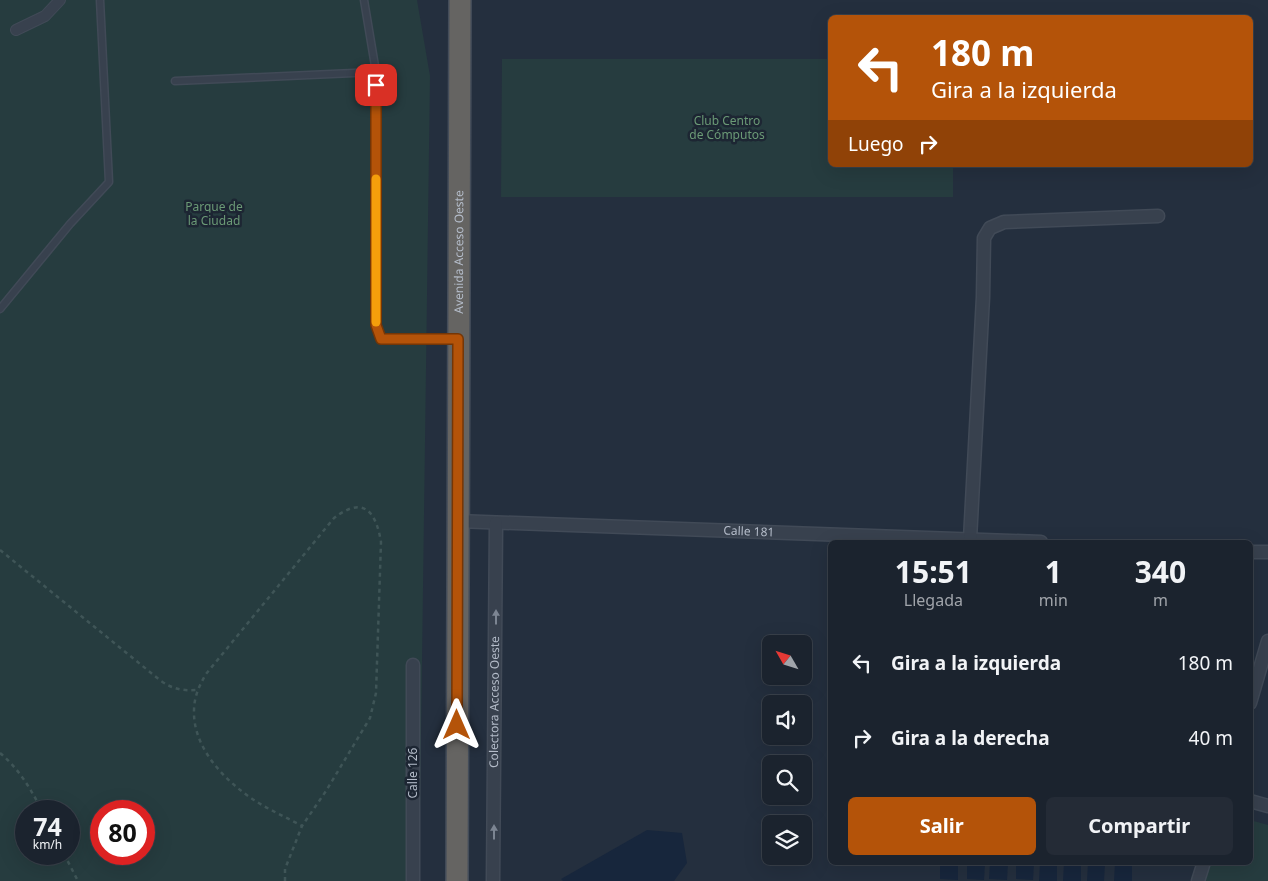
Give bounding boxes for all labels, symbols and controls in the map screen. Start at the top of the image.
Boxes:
text: 180 m [931,29,1034,76]
icon: left [848,35,913,100]
pin [355,64,397,106]
icon: arrive [362,71,390,99]
text: Gira a la izquierda [931,74,1117,104]
park label: Club Centro de Cómputos [689,112,765,143]
icon: right [914,130,942,158]
text: Luego [848,131,904,157]
street label: Avenida Acceso Oeste [450,190,467,314]
park label: Parque de la Ciudad [185,198,243,229]
street label: Calle 181 [723,522,775,540]
text: 15:51 [895,551,972,592]
text: 1 [1045,551,1062,592]
text: 340 [1135,551,1186,592]
text: Llegada [904,589,963,611]
text: min [1039,589,1068,611]
text: m [1153,589,1168,611]
one-way arrow [492,609,500,625]
north arrow [762,635,812,685]
map controls [762,635,812,865]
street label: Colectora Acceso Oeste [485,636,503,768]
icon: left [848,649,876,677]
text: Gira a la izquierda [891,650,1061,676]
text: 180 m [1178,650,1233,676]
button: sound [762,695,812,745]
position arrow [430,698,482,750]
icon: right [848,724,876,752]
text: Gira a la derecha [891,725,1050,751]
text: 40 m [1189,725,1233,751]
street label: Calle 126 [404,747,421,799]
button: search [762,755,812,805]
button: Salir [848,797,1036,855]
button: Compartir [1046,797,1233,855]
speed limit sign: 80 [90,800,155,865]
text: 74 [33,809,62,843]
button: layers [762,815,812,865]
one-way arrow [490,824,498,840]
text: km/h [33,836,62,853]

